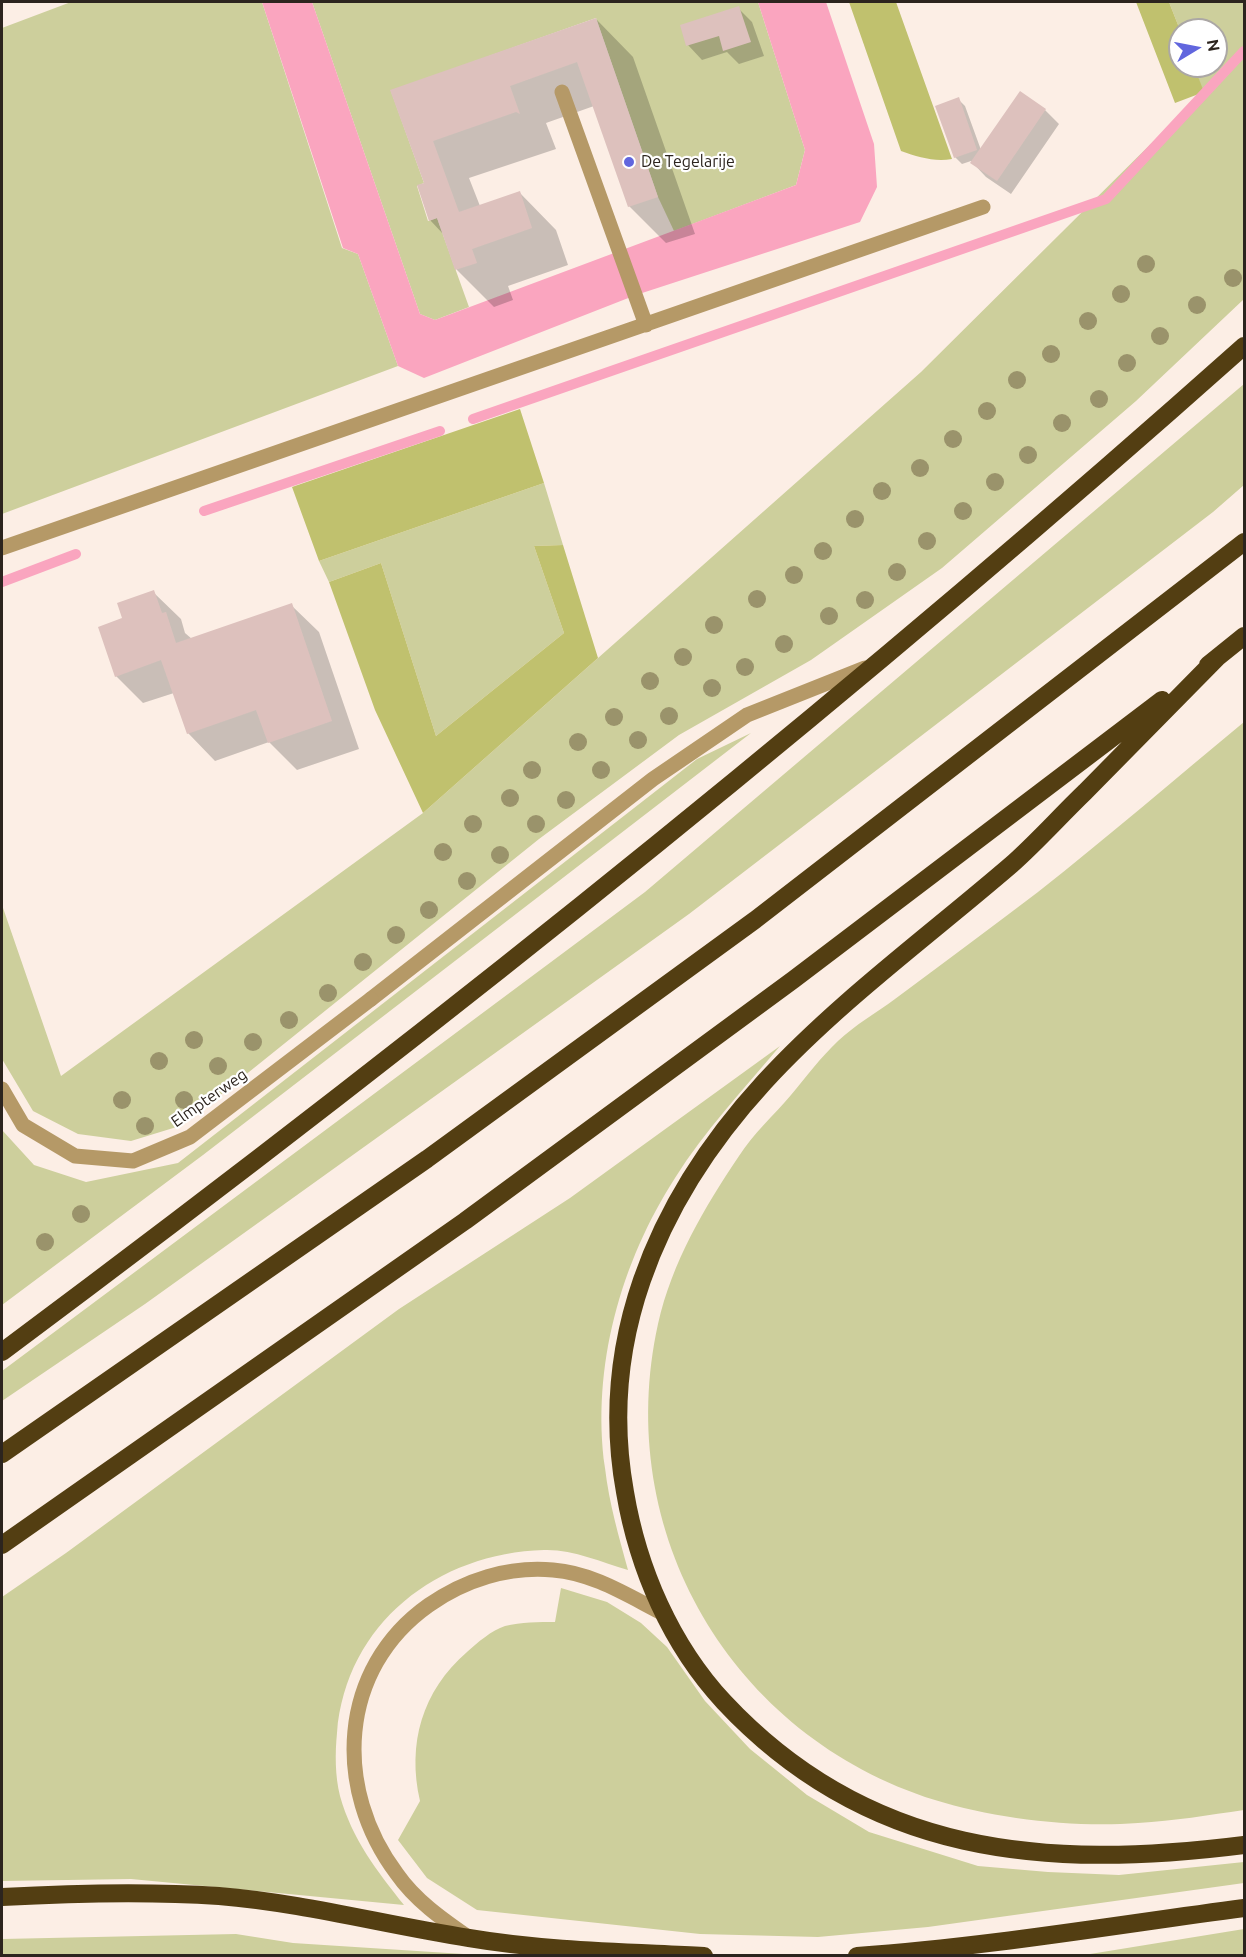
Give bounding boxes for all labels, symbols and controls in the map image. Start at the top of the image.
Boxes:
north arrow [1168,18,1228,78]
text: N [1204,38,1224,53]
place label: De Tegelarije [641,152,735,172]
marker: De Tegelarije [622,155,636,169]
street label: Elmpterweg [167,1065,251,1131]

